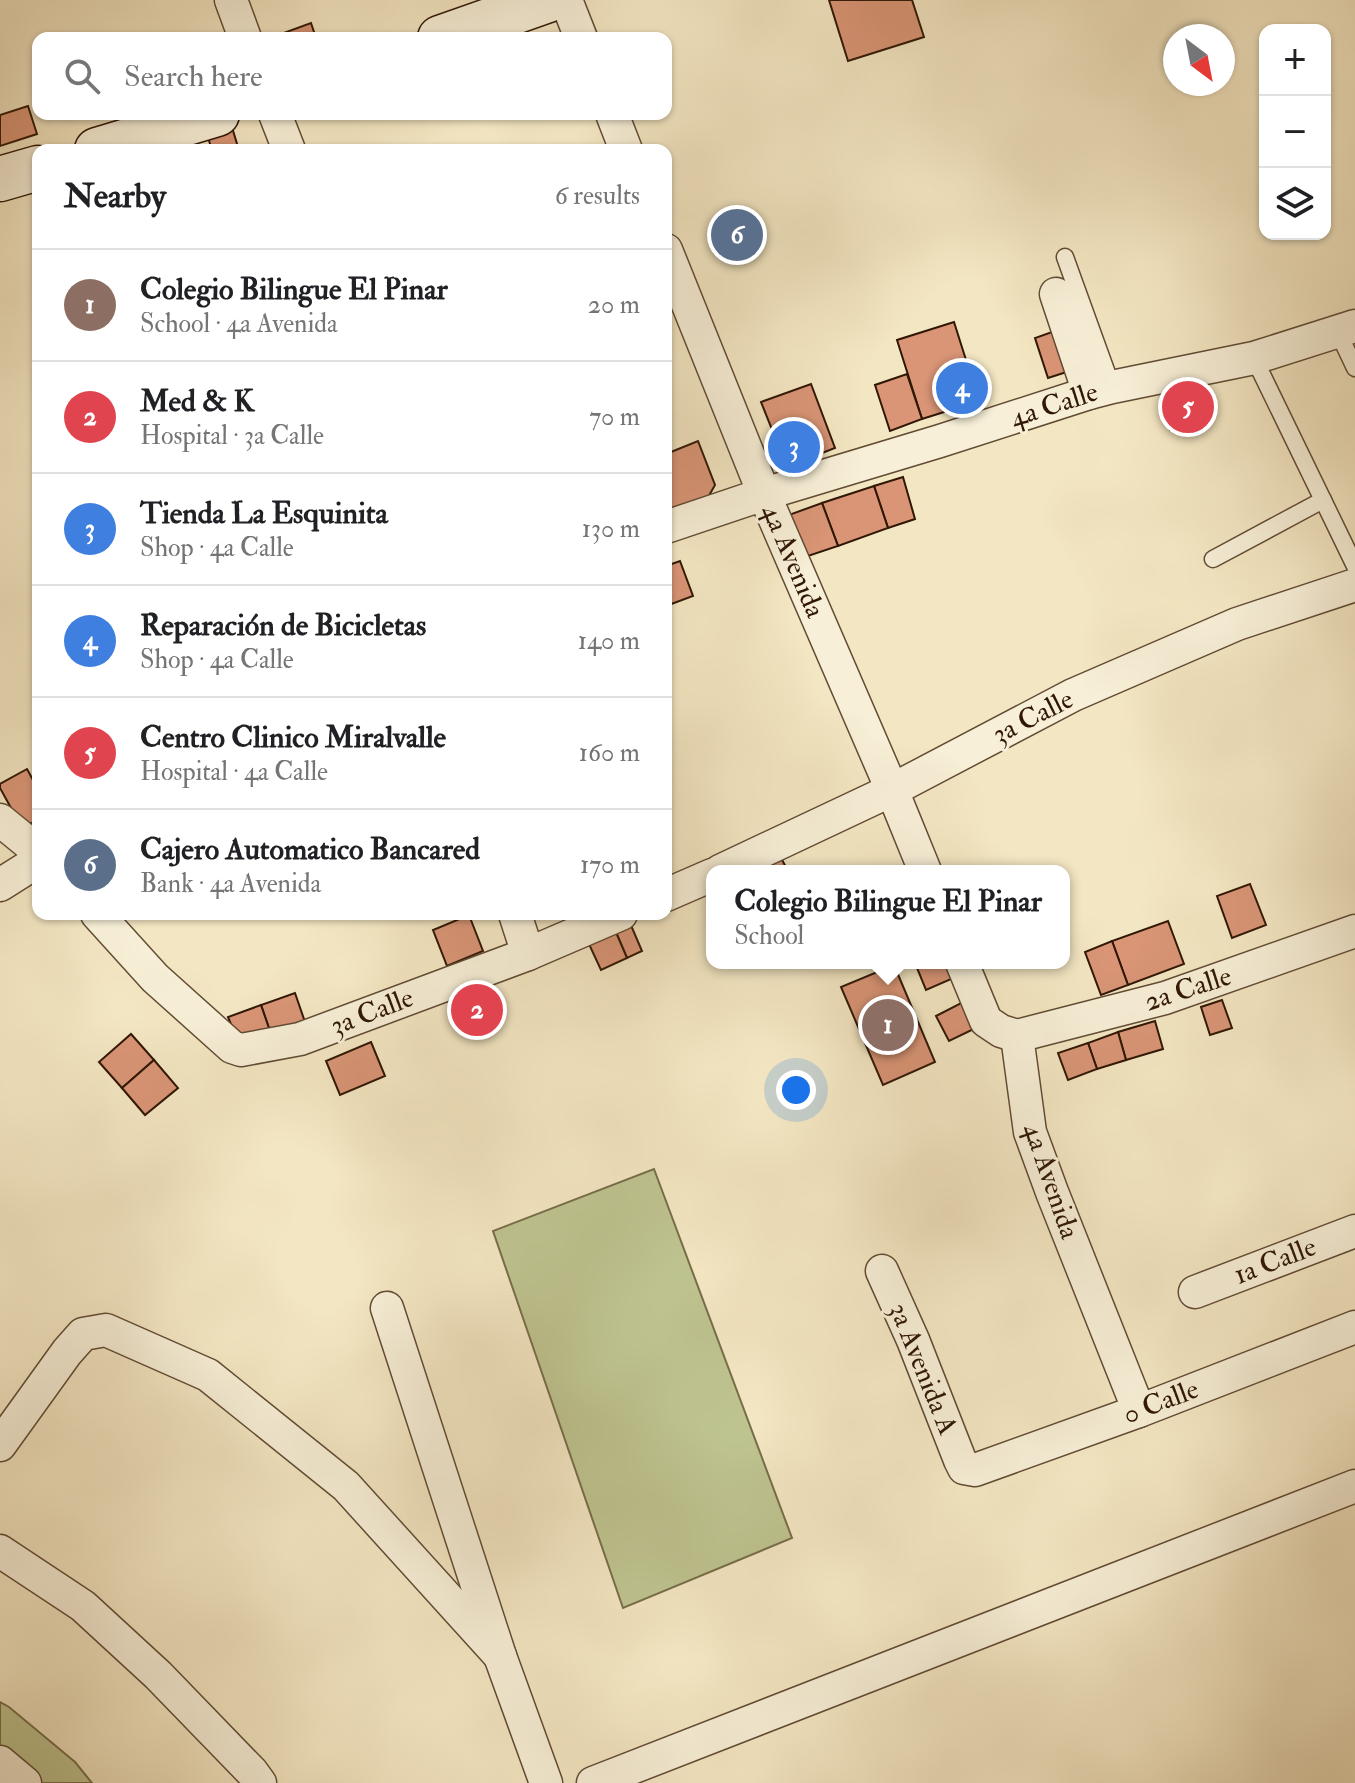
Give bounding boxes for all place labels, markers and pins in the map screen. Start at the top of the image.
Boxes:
pin: 6 [711,205,763,265]
pin: 4 [936,358,988,418]
pin: 5 [1162,377,1214,437]
pin: 3 [768,417,820,477]
pin: 2 [451,980,503,1040]
pin: 1 [862,995,914,1055]

